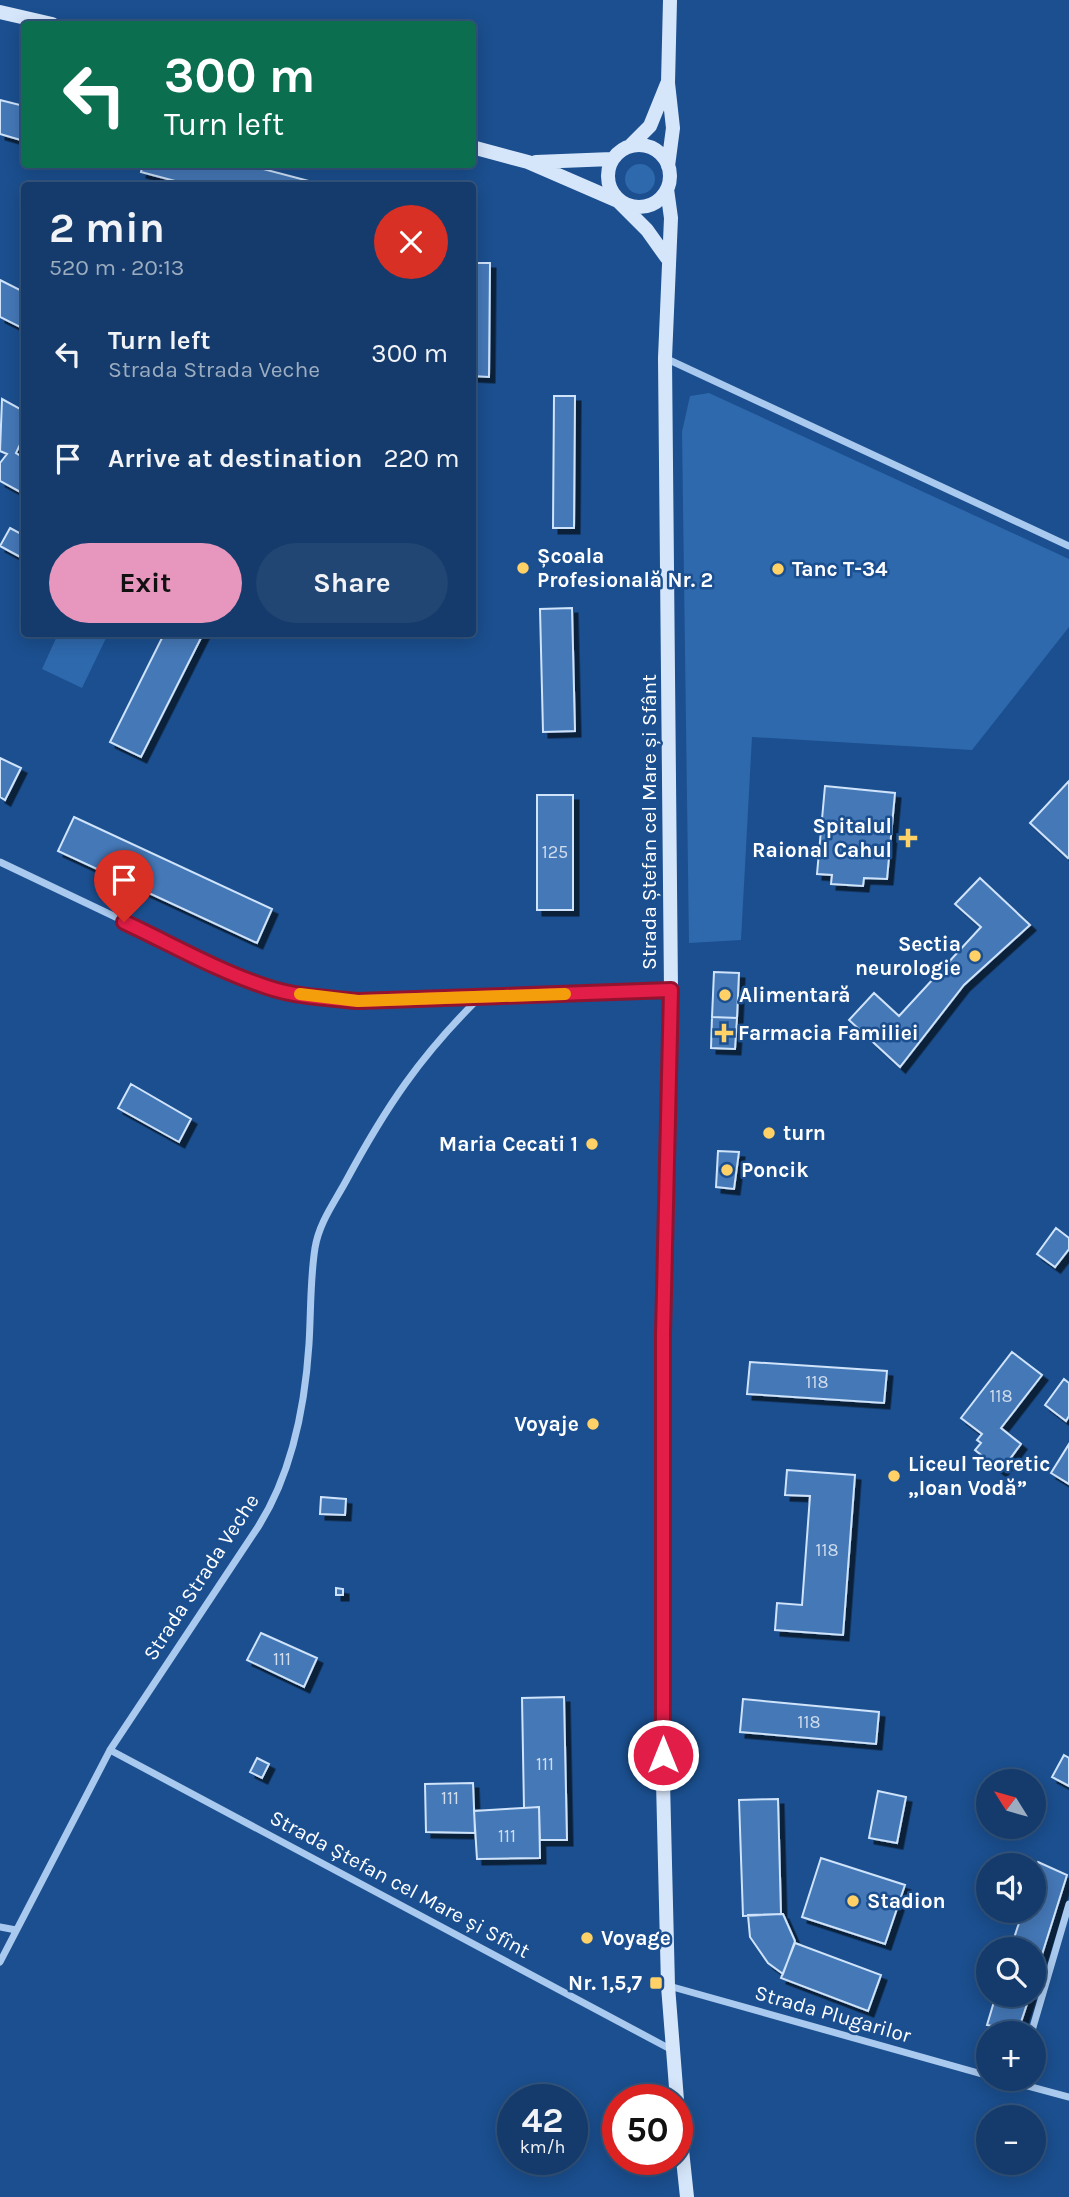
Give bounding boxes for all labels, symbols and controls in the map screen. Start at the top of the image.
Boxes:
text: 300 m [164,47,315,104]
icon: left [49,49,140,140]
text: Turn left [164,106,284,143]
text: 2 min [49,203,165,253]
button: close [374,205,448,279]
text: 520 m · 20:13 [49,254,184,281]
text: Turn left [108,325,210,356]
icon: left [49,335,87,373]
text: 300 m [371,338,448,369]
text: Strada Strada Veche [108,356,320,383]
icon: arrive [49,440,87,478]
text: Arrive at destination [108,443,362,474]
text: 220 m [383,443,460,474]
button: Exit [49,543,242,623]
button: Share [256,543,448,623]
place label: Școala Profesională Nr. 2 [537,544,713,592]
place label: Tanc T-34 [792,557,888,581]
marker: Școala Profesională Nr. 2 [515,560,531,576]
marker: Tanc T-34 [770,561,786,577]
street label: Strada Ștefan cel Mare și Sfânt [637,674,661,970]
place label: Spitalul Raional Cahul [752,814,892,862]
marker: Spitalul Raional Cahul [898,828,918,848]
house number: 125 [542,841,568,863]
pin [94,850,154,922]
icon: arrive [105,861,143,899]
place label: Sectia neurologie [855,932,961,980]
marker: Sectia neurologie [967,948,983,964]
place label: Alimentară [739,983,851,1007]
marker: Alimentară [717,987,733,1003]
place label: Farmacia Familiei [738,1021,919,1045]
marker: Farmacia Familiei [716,1025,732,1041]
place label: turn [783,1121,826,1145]
marker: turn [761,1125,777,1141]
place label: Maria Cecati 1 [439,1132,578,1156]
marker: Maria Cecati 1 [584,1136,600,1152]
place label: Poncik [741,1158,809,1182]
marker: Poncik [719,1162,735,1178]
house number: 118 [806,1371,828,1393]
house number: 118 [990,1385,1012,1407]
place label: Voyaje [514,1412,579,1436]
marker: Voyaje [585,1416,601,1432]
place label: Liceul Teoretic „Ioan Vodă” [908,1452,1050,1500]
marker: Liceul Teoretic „Ioan Vodă” [886,1468,902,1484]
street label: Strada Strada Veche [138,1489,264,1665]
house number: 118 [816,1539,838,1561]
house number: 111 [273,1648,291,1670]
house number: 118 [798,1711,820,1733]
position arrow [626,1718,700,1792]
house number: 111 [536,1753,554,1775]
north arrow [976,1769,1046,1839]
map controls [976,1769,1046,2175]
house number: 111 [441,1787,459,1809]
street label: Strada Ștefan cel Mare și Sfînt [266,1805,534,1963]
house number: 111 [498,1825,516,1847]
button: sound [976,1853,1046,1923]
place label: Stadion [867,1889,946,1913]
marker: Stadion [845,1893,861,1909]
place label: Voyage [601,1926,671,1950]
marker: Voyage [579,1930,595,1946]
button: search [976,1937,1046,2007]
place label: Nr. 1,5,7 [568,1971,643,1995]
marker: Nr. 1,5,7 [648,1975,664,1991]
street label: Strada Plugarilor [752,1980,914,2048]
button: + [976,2021,1046,2091]
speed limit sign: 50 [602,2084,693,2175]
text: 42 [522,2100,564,2141]
button: − [976,2105,1046,2175]
text: km/h [520,2136,565,2158]

